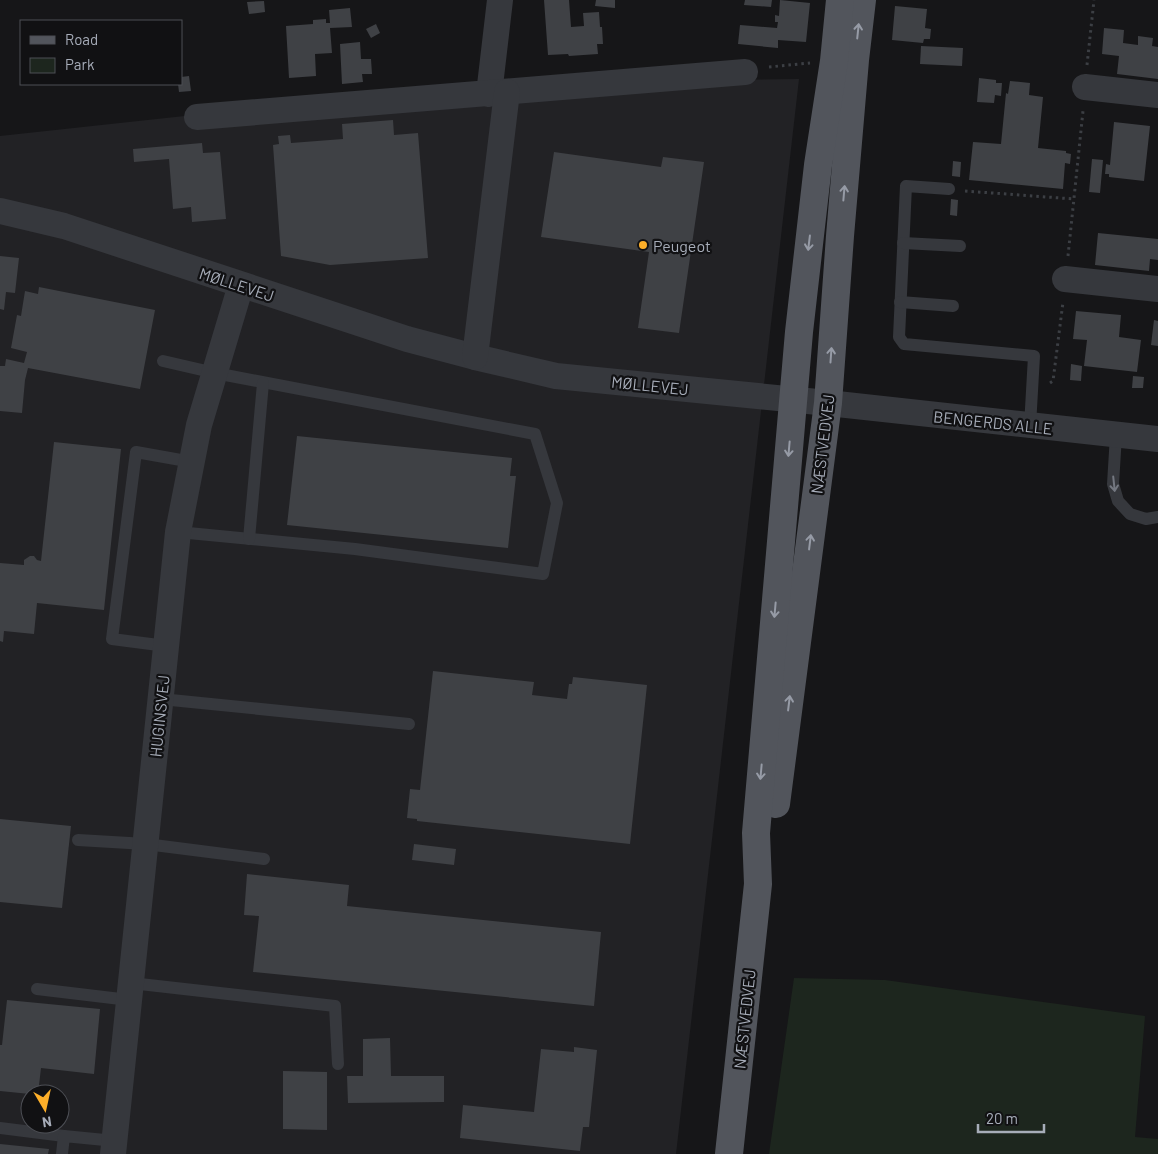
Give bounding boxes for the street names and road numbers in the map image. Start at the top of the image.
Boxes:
street label: MØLLEVEJ [197,263,277,305]
street label: MØLLEVEJ [610,371,690,399]
street label: NÆSTVEDVEJ [806,393,838,495]
street label: BENGERDS ALLE [932,406,1054,438]
street label: HUGINSVEJ [145,674,173,758]
street label: NÆSTVEDVEJ [729,968,759,1070]

